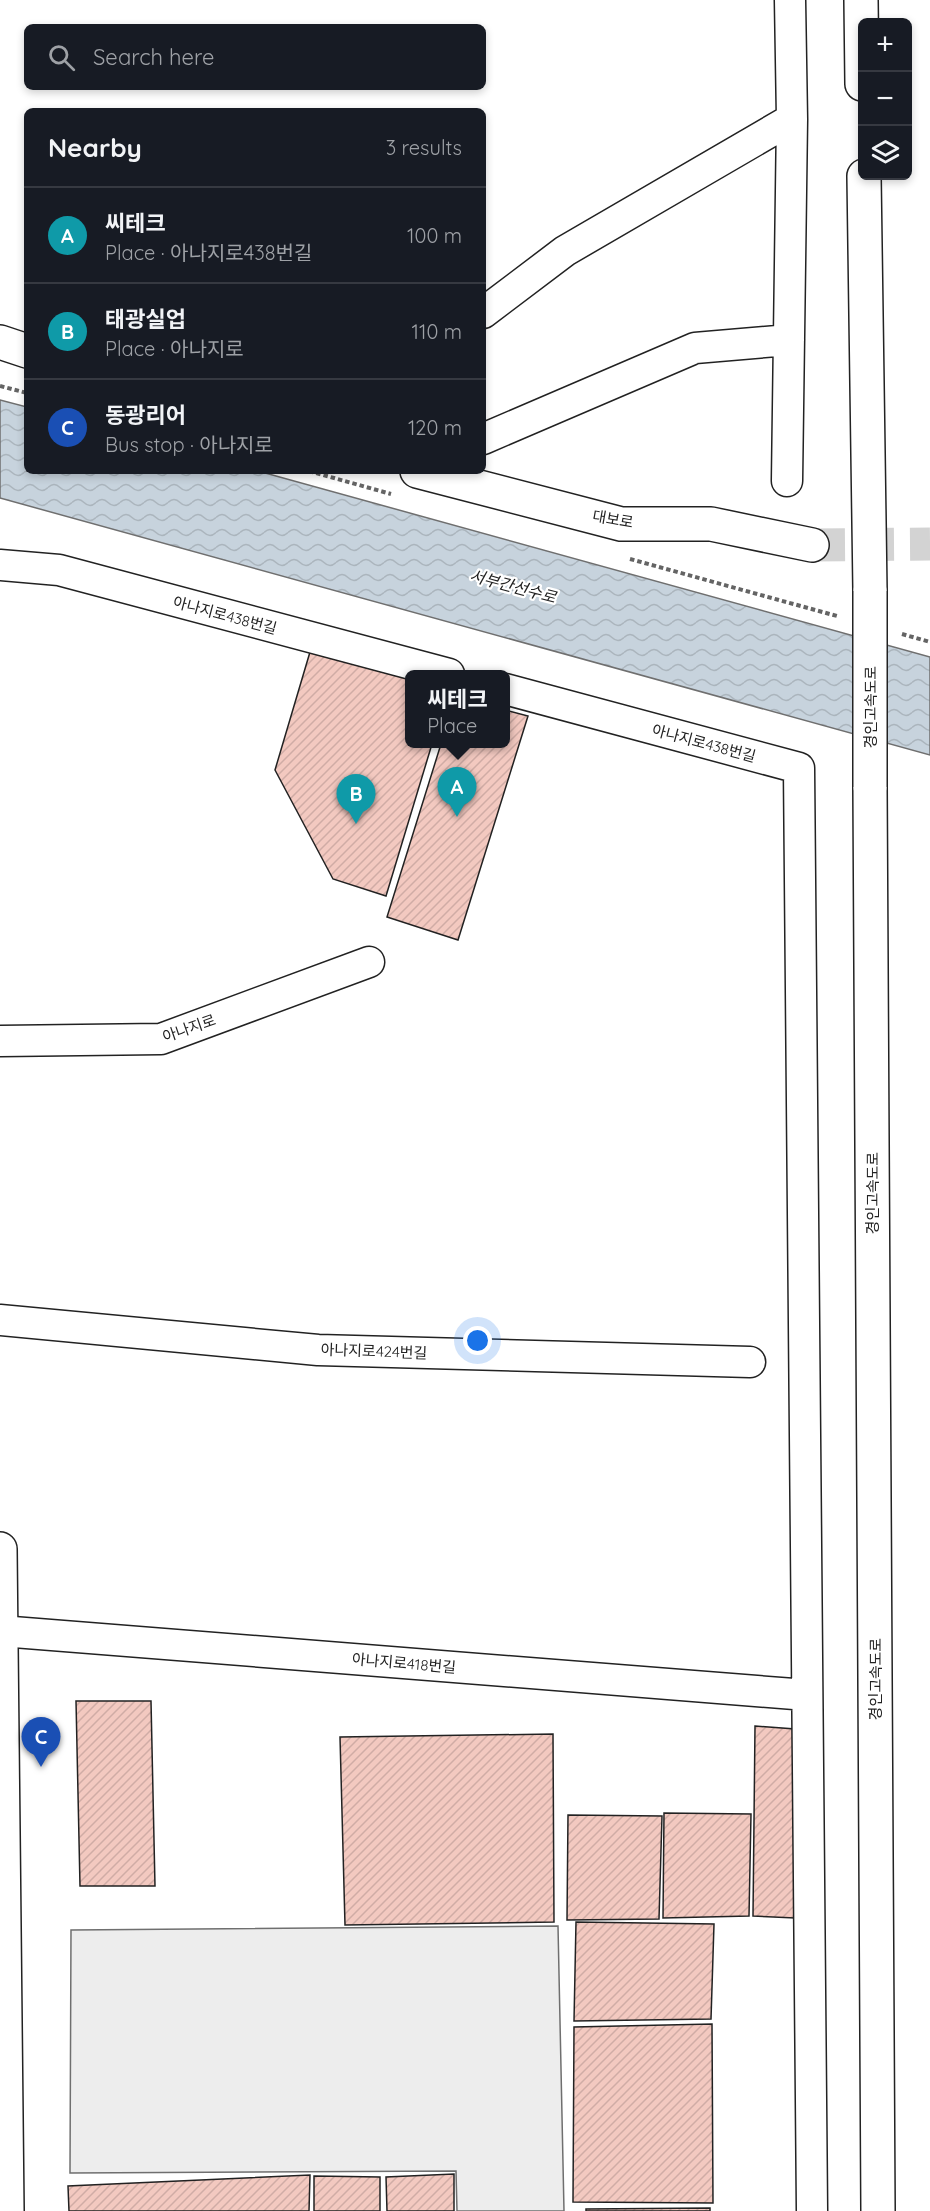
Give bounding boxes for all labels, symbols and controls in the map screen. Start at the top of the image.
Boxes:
map controls [858,18,912,180]
button: + [858,18,912,72]
search box [24,24,486,90]
icon: search [45,41,78,74]
text: Search here [93,43,214,71]
button: − [858,72,912,126]
button: layers [858,126,912,180]
text: Nearby [48,131,142,164]
text: 3 results [386,135,462,160]
text: 씨테크 [105,209,166,237]
text: A [61,223,74,248]
text: 100 m [407,223,462,248]
text: Place · 아나지로438번길 [105,240,312,265]
text: 태광실업 [105,305,186,333]
text: B [61,319,74,344]
text: 110 m [412,319,462,344]
text: Place · 아나지로 [105,336,244,361]
text: 동광리어 [105,401,186,429]
text: C [61,415,74,440]
text: 120 m [408,415,462,440]
text: Bus stop · 아나지로 [105,432,273,457]
street label: 대보로 [591,506,635,532]
water label: 서부간선수로 [468,565,559,607]
street label: 아나지로438번길 [171,592,279,638]
street label: 경인고속도로 [861,666,880,748]
popup [405,670,510,748]
text: 씨테크 [427,685,488,713]
text: Place [427,713,477,738]
street label: 아나지로438번길 [650,720,758,766]
pin: A [438,768,476,817]
pin: B [336,774,376,824]
street label: 아나지로 [160,1010,218,1046]
street label: 경인고속도로 [863,1152,882,1234]
your location [463,1326,492,1355]
street label: 아나지로424번길 [320,1340,428,1362]
street label: 경인고속도로 [866,1638,885,1720]
street label: 아나지로418번길 [351,1649,457,1677]
pin: C [22,1718,60,1767]

